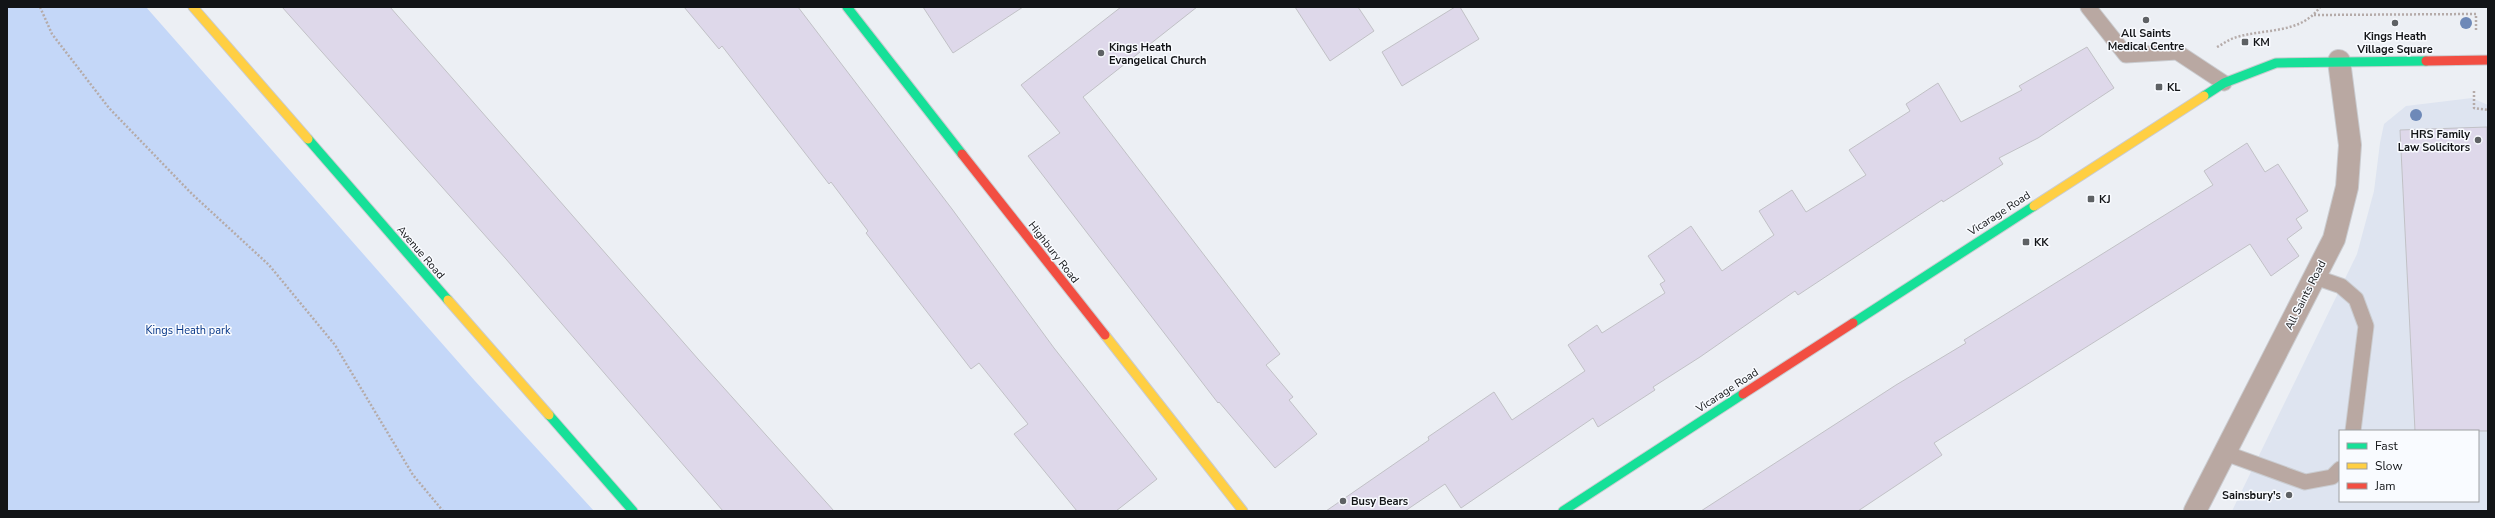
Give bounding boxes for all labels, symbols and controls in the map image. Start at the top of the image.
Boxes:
marker: All Saints Medical Centre [2141,15,2151,25]
marker: Kings Heath Village Square [2390,18,2400,28]
place label: All Saints Medical Centre [2108,26,2184,54]
place label: Kings Heath Village Square [2356,29,2433,57]
place label: KM [2253,35,2270,50]
marker: KM [2240,37,2250,47]
place label: Kings Heath Evangelical Church [1109,40,1206,68]
marker: Kings Heath Evangelical Church [1096,48,1106,58]
place label: KL [2167,80,2181,95]
marker: KL [2154,82,2164,92]
place label: HRS Family Law Solicitors [2398,127,2470,155]
marker: HRS Family Law Solicitors [2473,135,2483,145]
street label: Vicarage Road [1964,188,2033,240]
place label: KJ [2099,192,2111,207]
marker: KJ [2086,194,2096,204]
street label: Highbury Road [1025,218,1082,286]
street label: Avenue Road [393,223,448,282]
place label: KK [2034,235,2049,250]
marker: KK [2021,237,2031,247]
street label: All Saints Road [2281,258,2329,333]
park label: Kings Heath park [146,323,231,338]
street label: Vicarage Road [1692,365,1761,417]
legend [2339,430,2479,502]
text: Fast [2375,438,2398,454]
text: Slow [2375,458,2403,474]
text: Jam [2374,478,2396,494]
place label: Sainsbury's [2222,488,2281,503]
marker: Sainsbury's [2284,490,2294,500]
place label: Busy Bears [1351,494,1408,509]
marker: Busy Bears [1338,496,1348,506]

